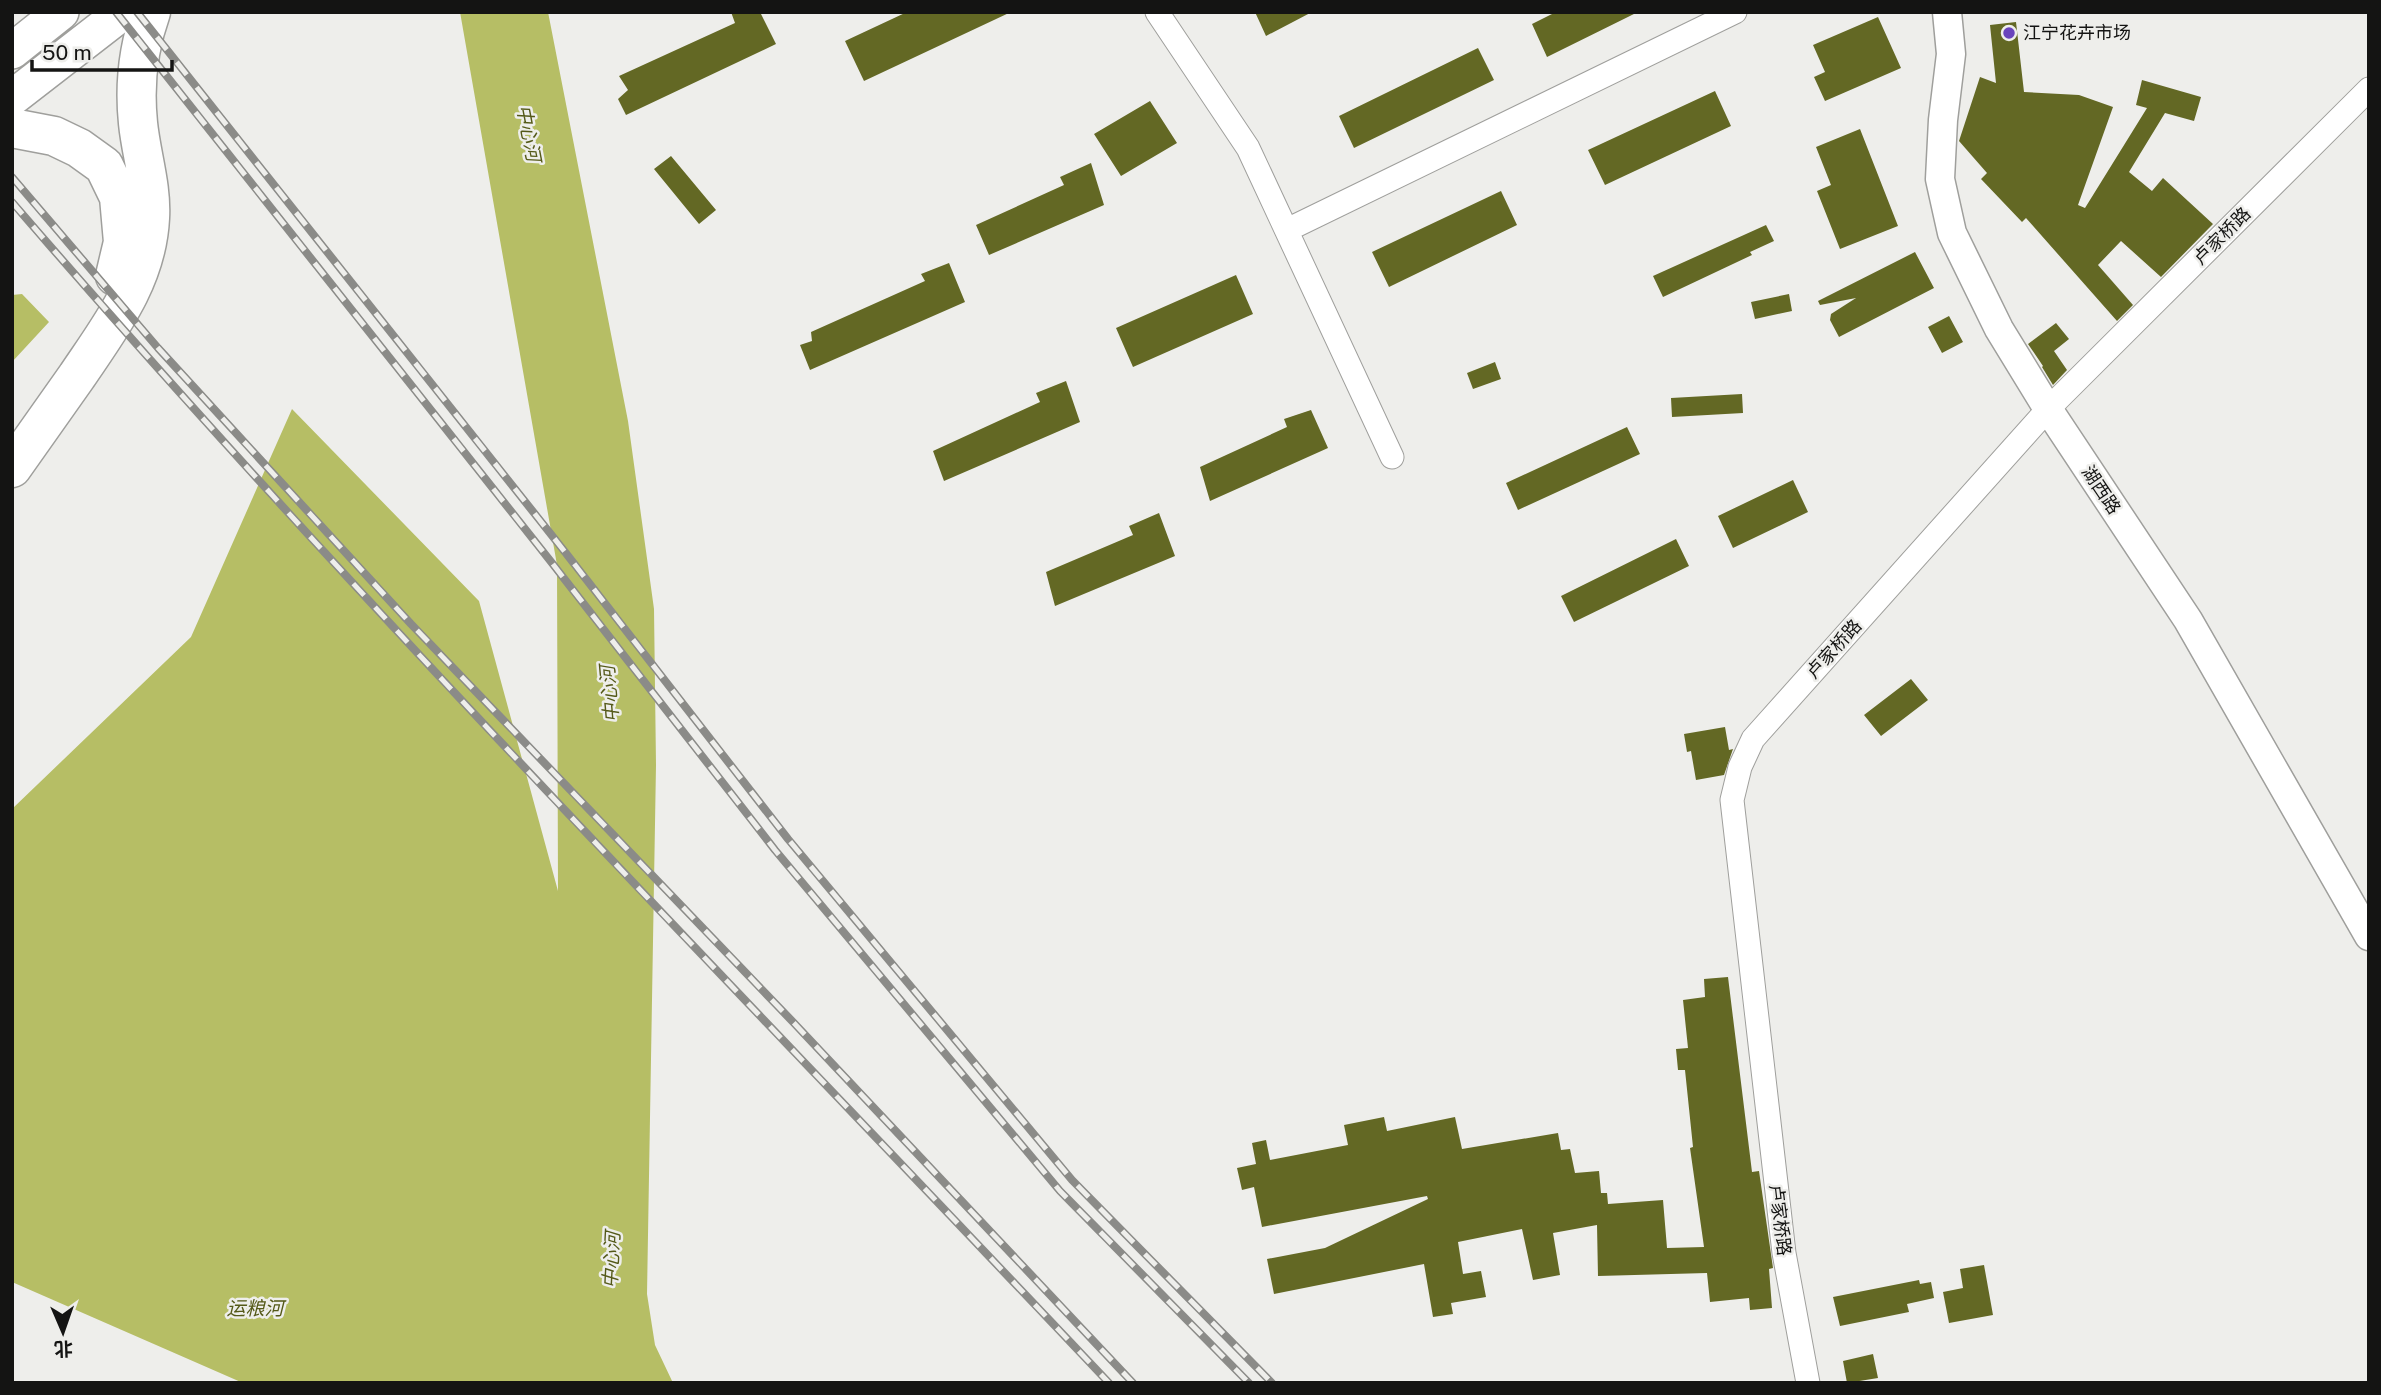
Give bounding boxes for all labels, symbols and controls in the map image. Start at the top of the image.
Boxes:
place label: 江宁花卉市场 [2023,22,2131,43]
marker: 江宁花卉市场 [2001,25,2017,41]
scale bar [32,28,172,72]
text: 50 m [42,40,92,65]
water label: 中心河 [513,103,546,167]
street label: 卢家桥路 [2189,203,2255,269]
street label: 湖西路 [2078,461,2125,518]
street label: 卢家桥路 [1802,615,1866,682]
water label: 中心河 [595,661,622,723]
street label: 卢家桥路 [1766,1183,1795,1257]
water label: 中心河 [599,1227,624,1289]
north arrow [28,1297,98,1367]
water label: 运粮河 [226,1297,287,1319]
text: 北 [54,1338,73,1360]

